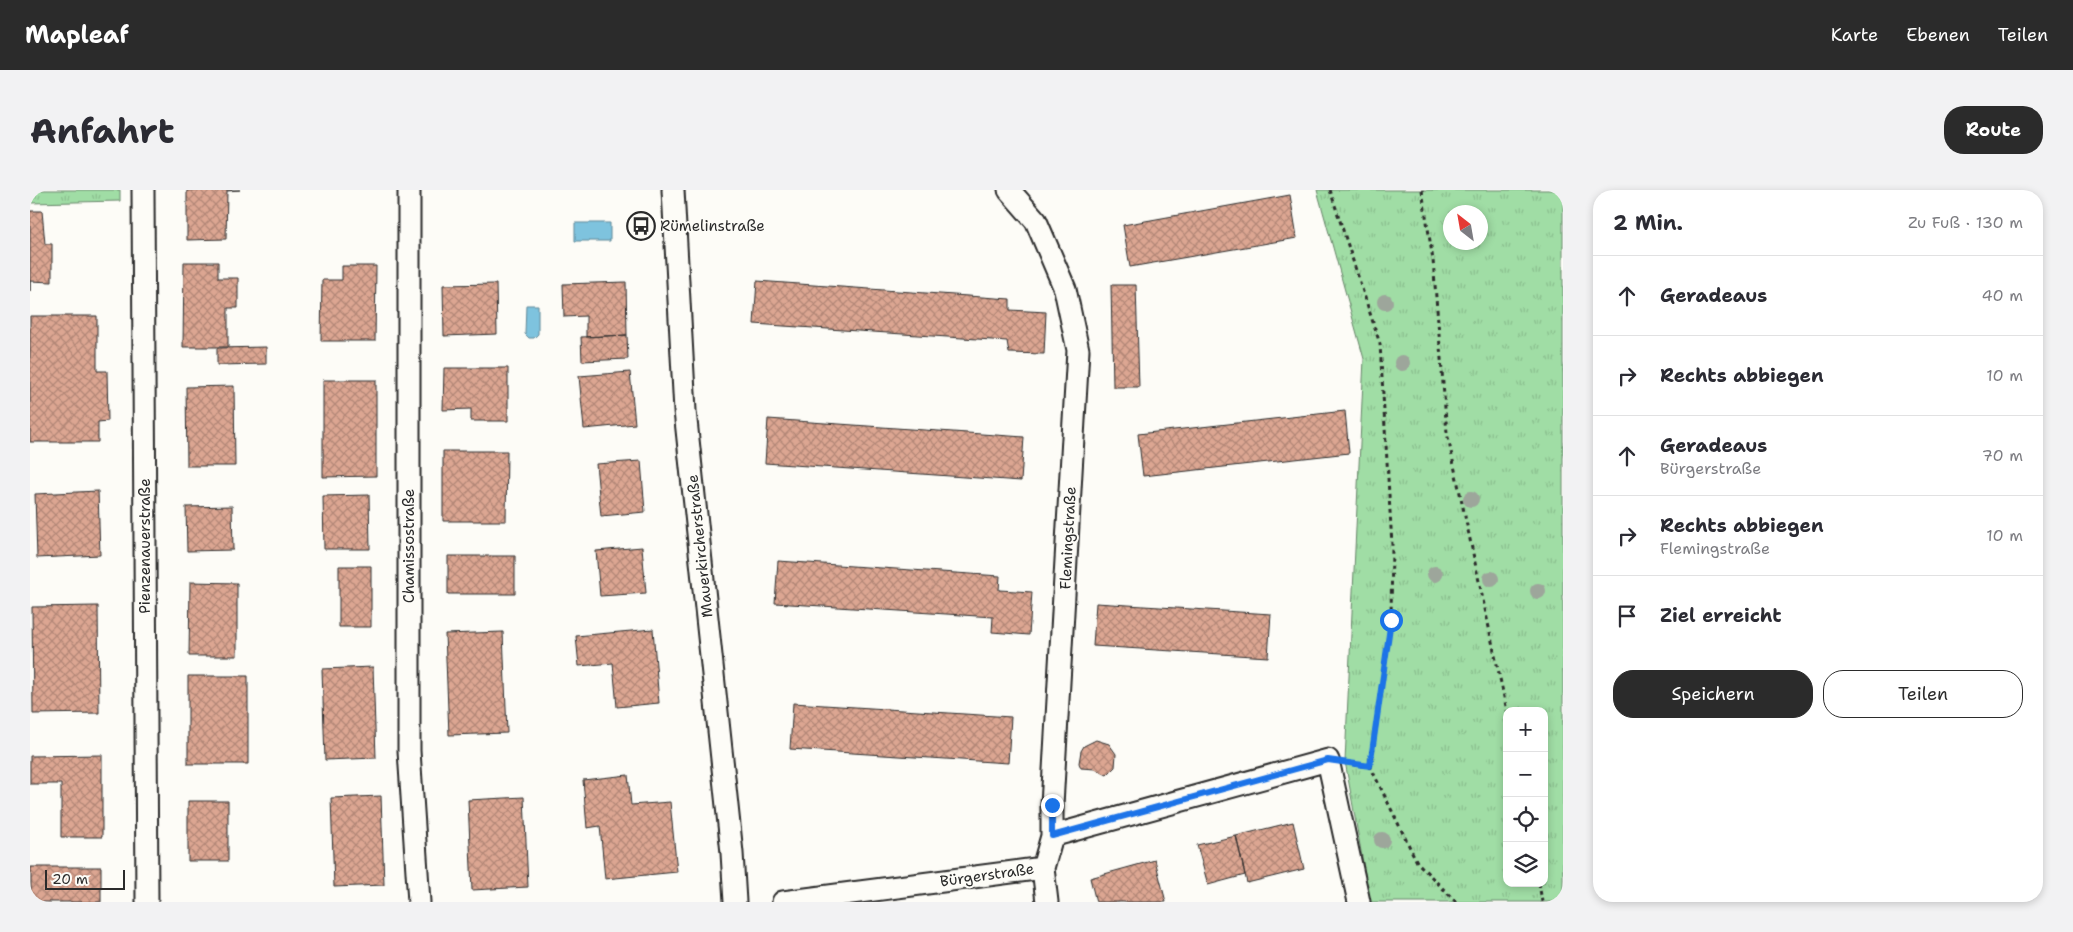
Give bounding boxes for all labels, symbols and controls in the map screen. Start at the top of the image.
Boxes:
text: Mapleaf [25,19,129,51]
text: Karte [1831,23,1878,47]
text: Ebenen [1906,23,1970,47]
text: Teilen [1998,23,2048,47]
button: Route [1944,106,2043,154]
text: Anfahrt [30,107,174,154]
north arrow [1443,205,1488,250]
text: 2 Min. [1613,209,1683,237]
bus stop icon: Rümelinstraße [626,211,656,241]
text: Zu Fuß · 130 m [1908,212,2023,233]
place label: Rümelinstraße [660,216,765,236]
icon: ahead [1613,282,1641,310]
text: Geradeaus [1660,283,1767,308]
text: 40 m [1981,285,2023,306]
icon: right [1613,362,1641,390]
text: Rechts abbiegen [1660,363,1824,388]
text: 10 m [1986,365,2023,386]
text: Geradeaus [1660,433,1767,458]
icon: ahead [1613,442,1641,470]
text: 70 m [1982,445,2023,466]
text: Bürgerstraße [1660,458,1761,479]
street label: Mauerkircherstraße [683,474,717,618]
street label: Pienzenauerstraße [135,478,155,614]
street label: Flemingstraße [1055,486,1081,590]
street label: Chamissostraße [399,489,419,603]
text: Rechts abbiegen [1660,513,1824,538]
icon: right [1613,522,1641,550]
text: 10 m [1986,525,2023,546]
text: Flemingstraße [1660,538,1770,559]
icon: arrive [1613,602,1641,630]
text: Ziel erreicht [1660,603,1781,628]
route start [1380,609,1403,632]
button: Speichern [1613,670,1813,718]
button: Teilen [1823,670,2023,718]
map controls [1503,707,1548,887]
button: + [1503,707,1548,752]
button: − [1503,752,1548,797]
route end [1041,794,1064,817]
button: locate [1503,797,1548,842]
button: layers [1503,842,1548,887]
street label: Bürgerstraße [939,858,1035,892]
scale bar [45,867,125,890]
text: 20 m [52,870,88,888]

